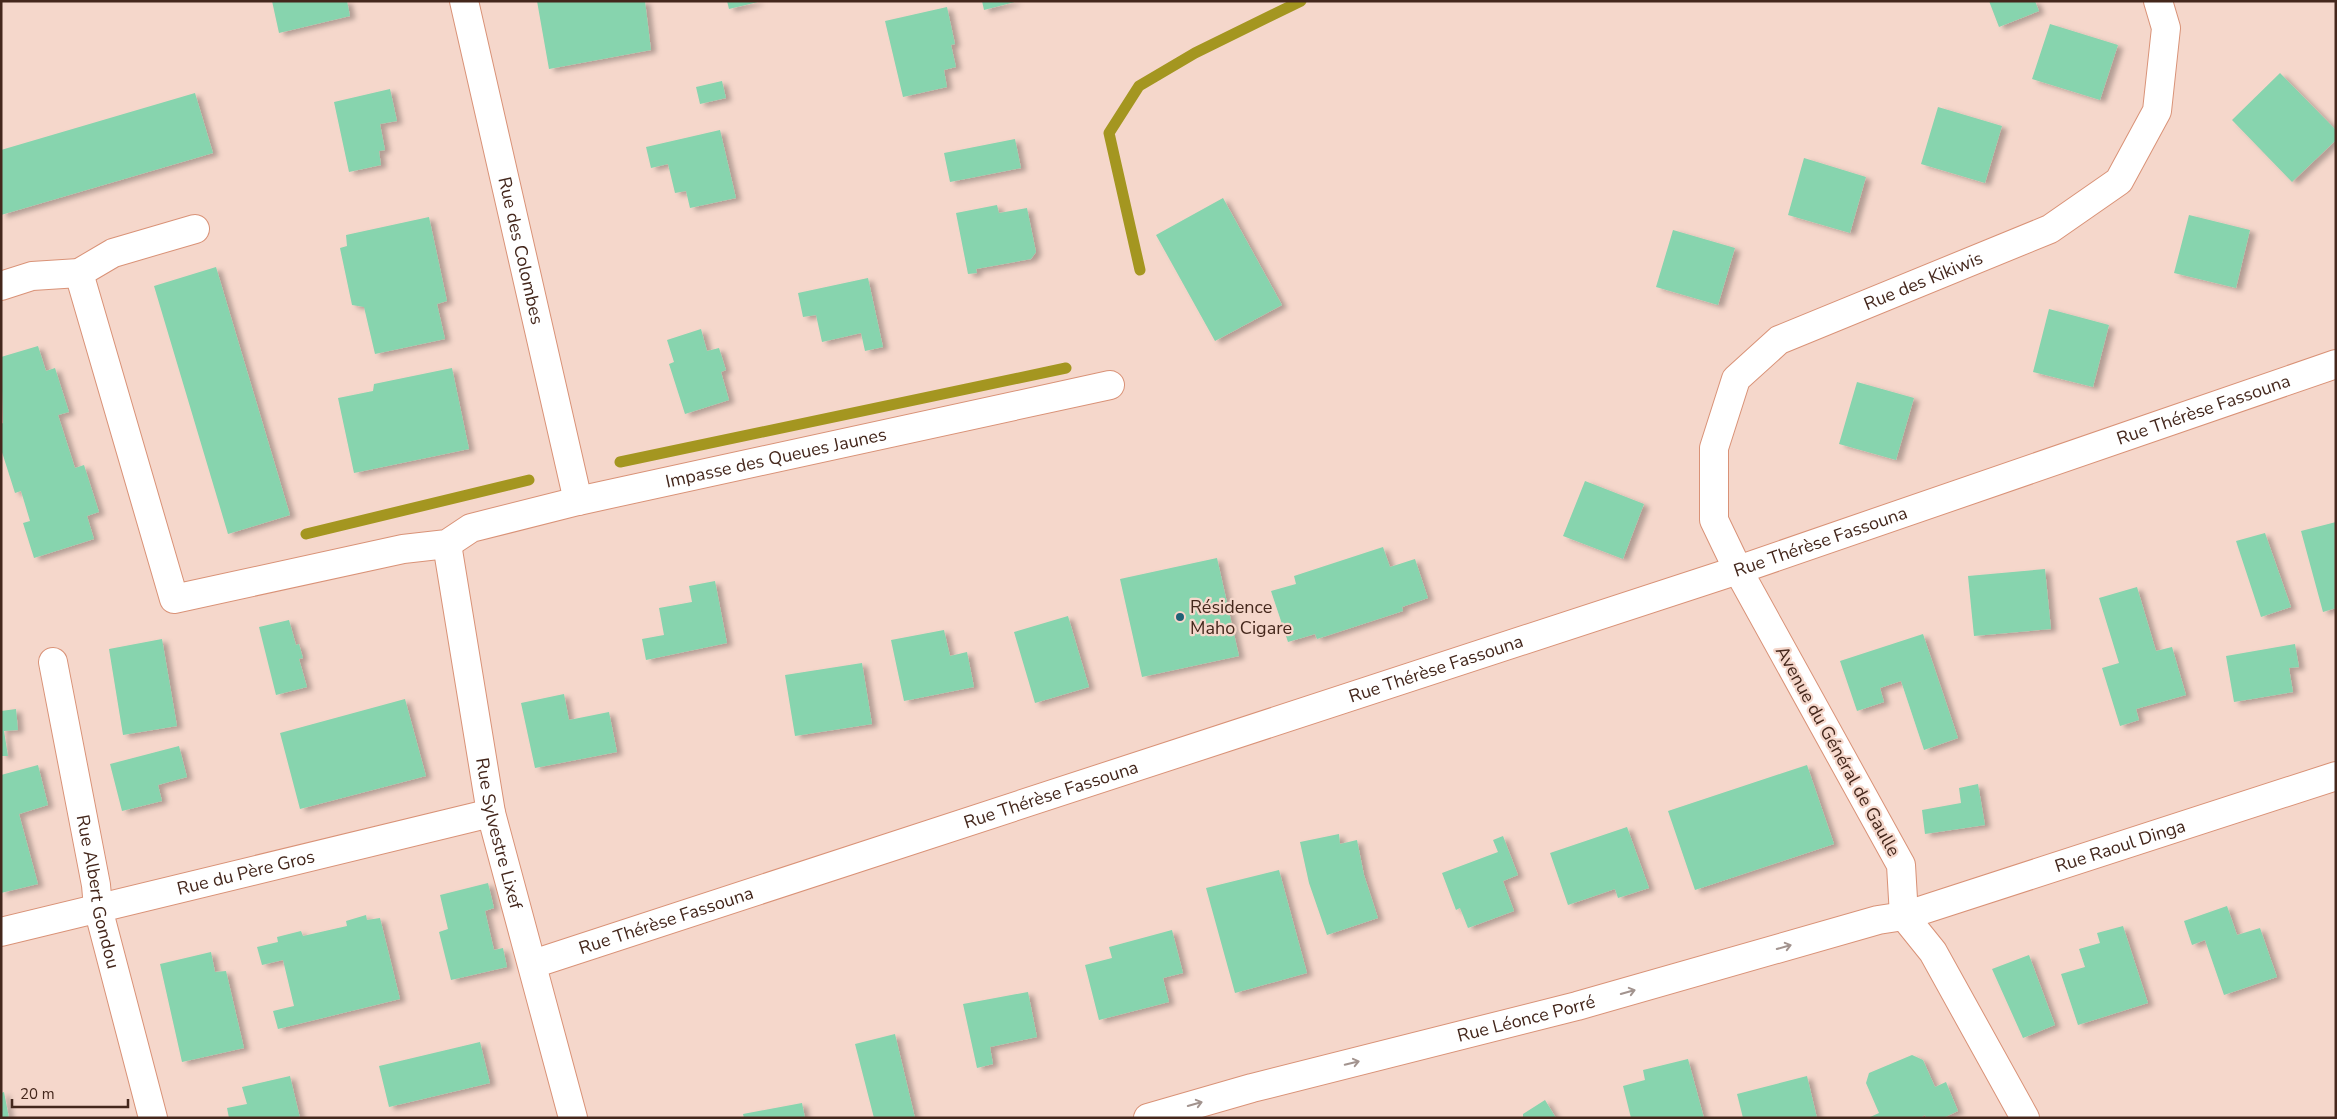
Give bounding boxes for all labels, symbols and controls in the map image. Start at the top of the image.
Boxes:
street label: Rue des Colombes [492,174,549,327]
street label: Rue des Kikiwis [1860,246,1986,316]
street label: Rue Thérèse Fassouna [2113,369,2293,451]
street label: Impasse des Queues Jaunes [663,422,889,494]
street label: Rue Thérèse Fassouna [1730,501,1910,583]
place label: Résidence Maho Cigare [1190,595,1292,640]
marker: Résidence Maho Cigare [1174,611,1186,623]
street label: Rue Thérèse Fassouna [1346,629,1526,708]
street label: Avenue du Général de Gaulle [1770,642,1906,860]
street label: Rue Thérèse Fassouna [961,755,1141,834]
street label: Rue Sylvestre Lixef [470,756,528,912]
street label: Rue Albert Gondou [71,813,125,971]
street label: Rue Raoul Dinga [2052,814,2189,878]
street label: Rue du Père Gros [175,844,317,901]
street label: Rue Thérèse Fassouna [576,881,756,960]
one-way arrow [1776,942,1792,952]
one-way arrow [1620,986,1636,996]
street label: Rue Léonce Porré [1455,989,1598,1048]
one-way arrow [1344,1058,1360,1067]
scale bar [12,1076,129,1108]
text: 20 m [20,1084,55,1104]
one-way arrow [1187,1099,1203,1109]

